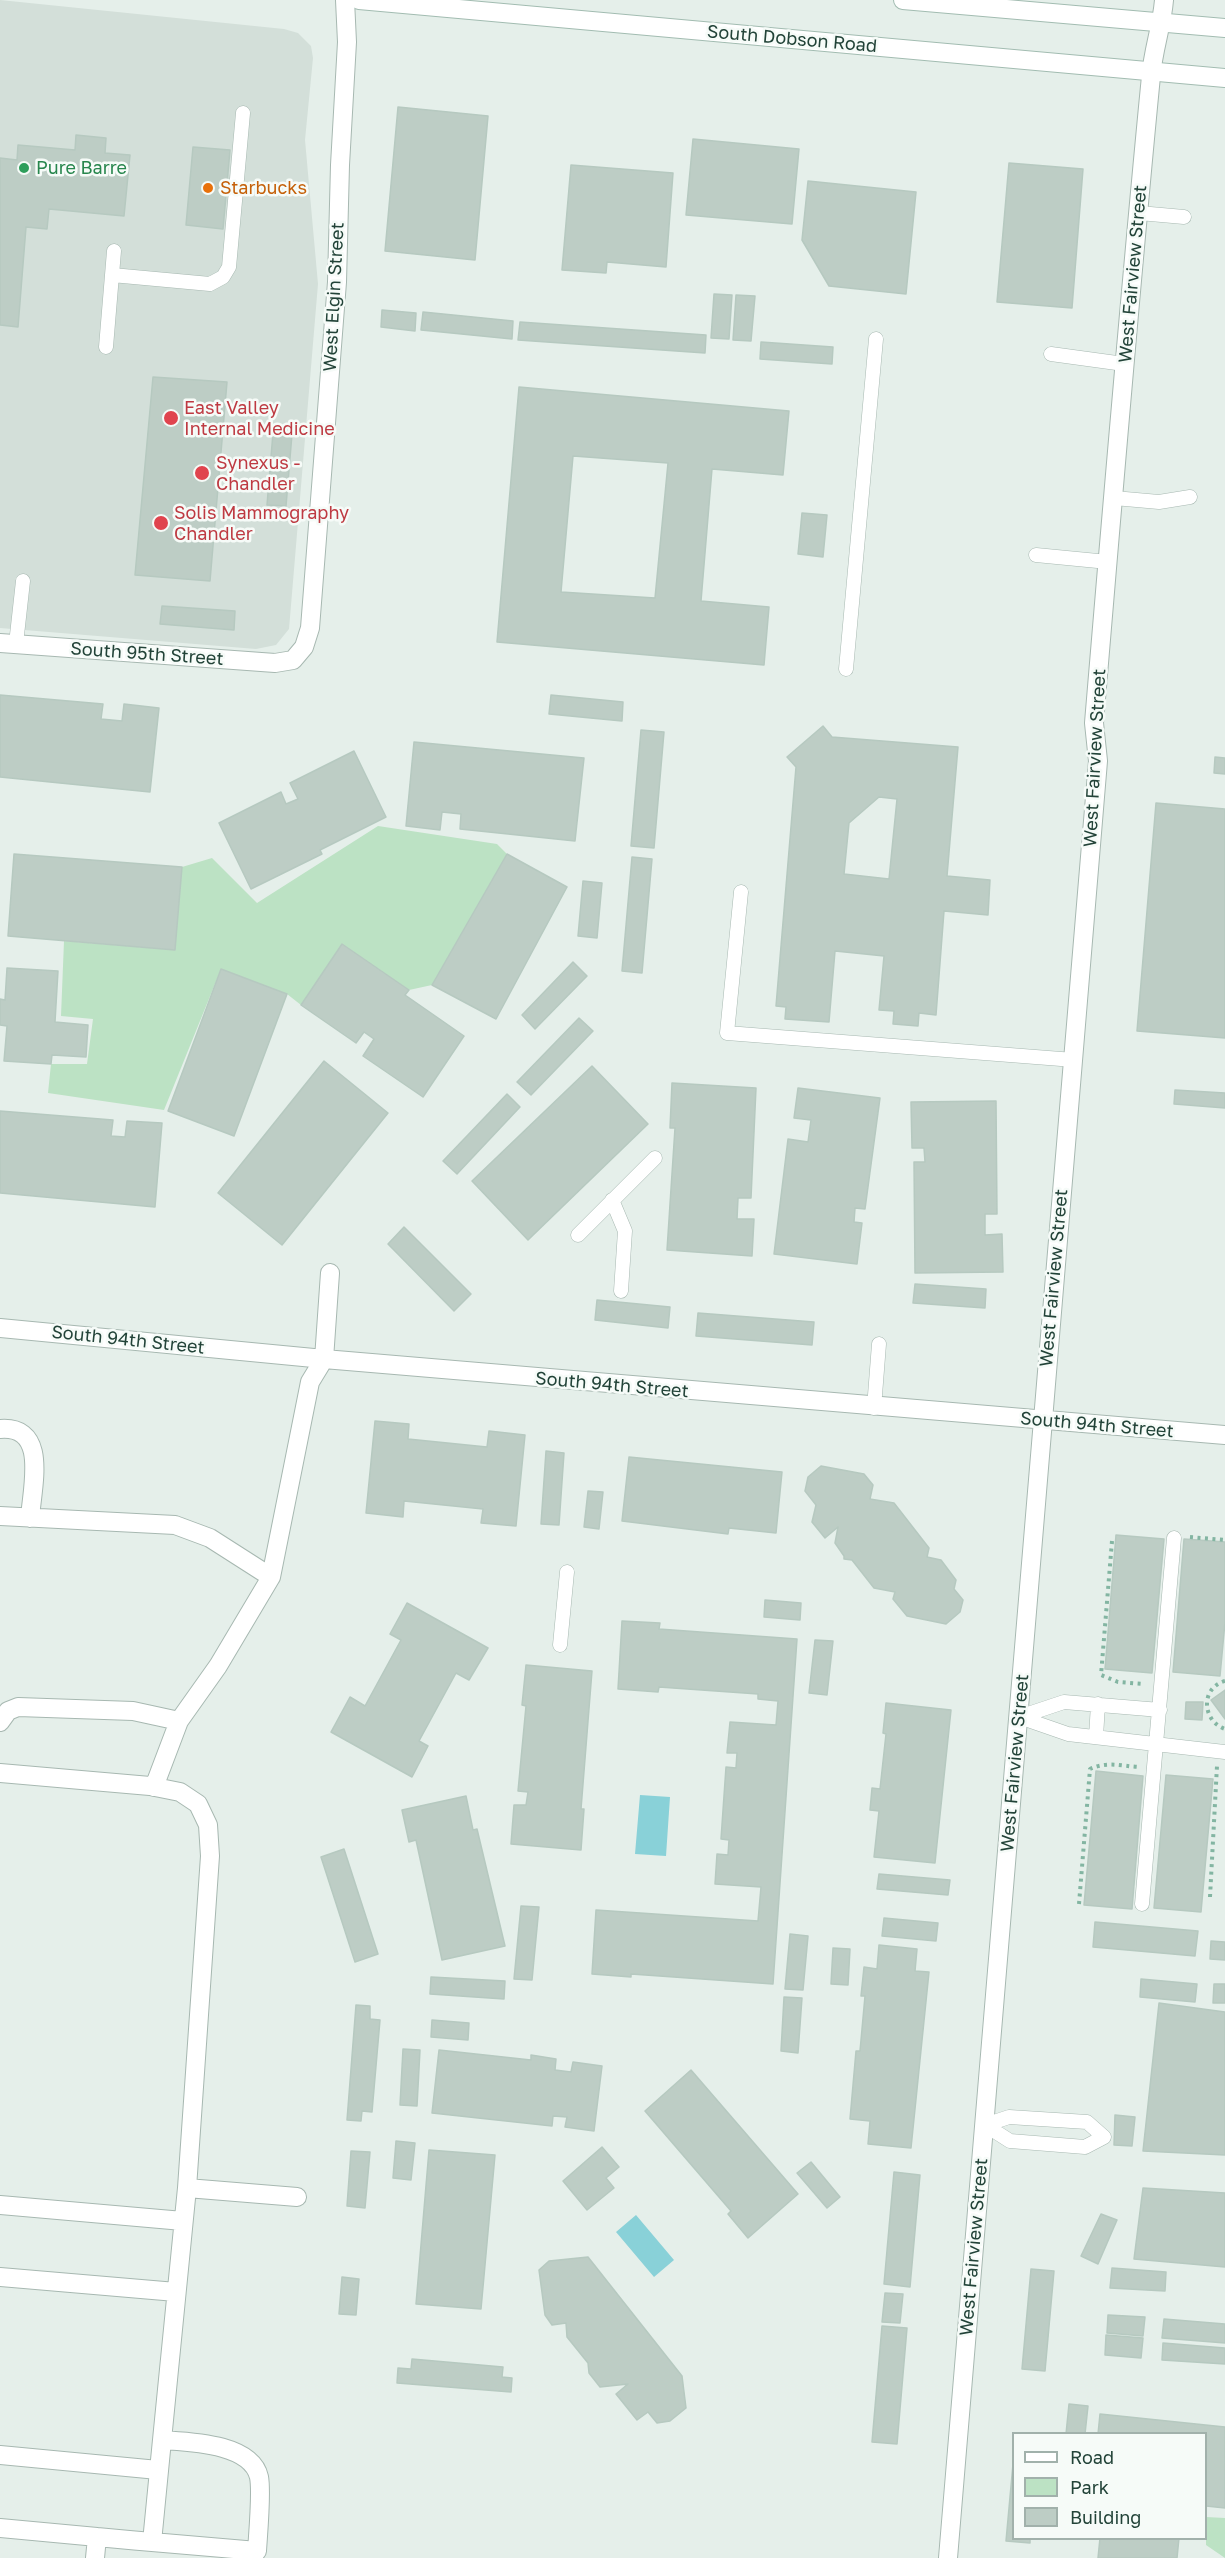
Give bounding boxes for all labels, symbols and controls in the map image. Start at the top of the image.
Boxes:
street label: South Dobson Road [706,21,878,57]
place label: Pure Barre [36,157,127,179]
marker: Pure Barre [17,161,31,175]
place label: Starbucks [220,177,307,199]
marker: Starbucks [201,181,215,195]
street label: West Fairview Street [1114,184,1152,364]
street label: West Elgin Street [319,222,349,372]
place label: East Valley Internal Medicine [184,397,335,440]
marker: East Valley Internal Medicine [162,409,180,427]
place label: Synexus - Chandler [216,452,300,494]
marker: Synexus - Chandler [193,464,211,482]
place label: Solis Mammography Chandler [174,502,349,544]
marker: Solis Mammography Chandler [152,514,170,532]
street label: South 95th Street [70,638,224,670]
street label: West Fairview Street [1080,668,1110,848]
street label: West Fairview Street [1035,1188,1073,1368]
street label: South 94th Street [50,1321,206,1359]
street label: South 94th Street [534,1368,690,1402]
street label: South 94th Street [1019,1408,1175,1442]
street label: West Fairview Street [996,1673,1034,1853]
street label: West Fairview Street [955,2157,993,2337]
legend [1012,2432,1207,2540]
text: Road [1070,2446,1114,2468]
text: Park [1070,2476,1109,2498]
text: Building [1070,2506,1141,2528]

